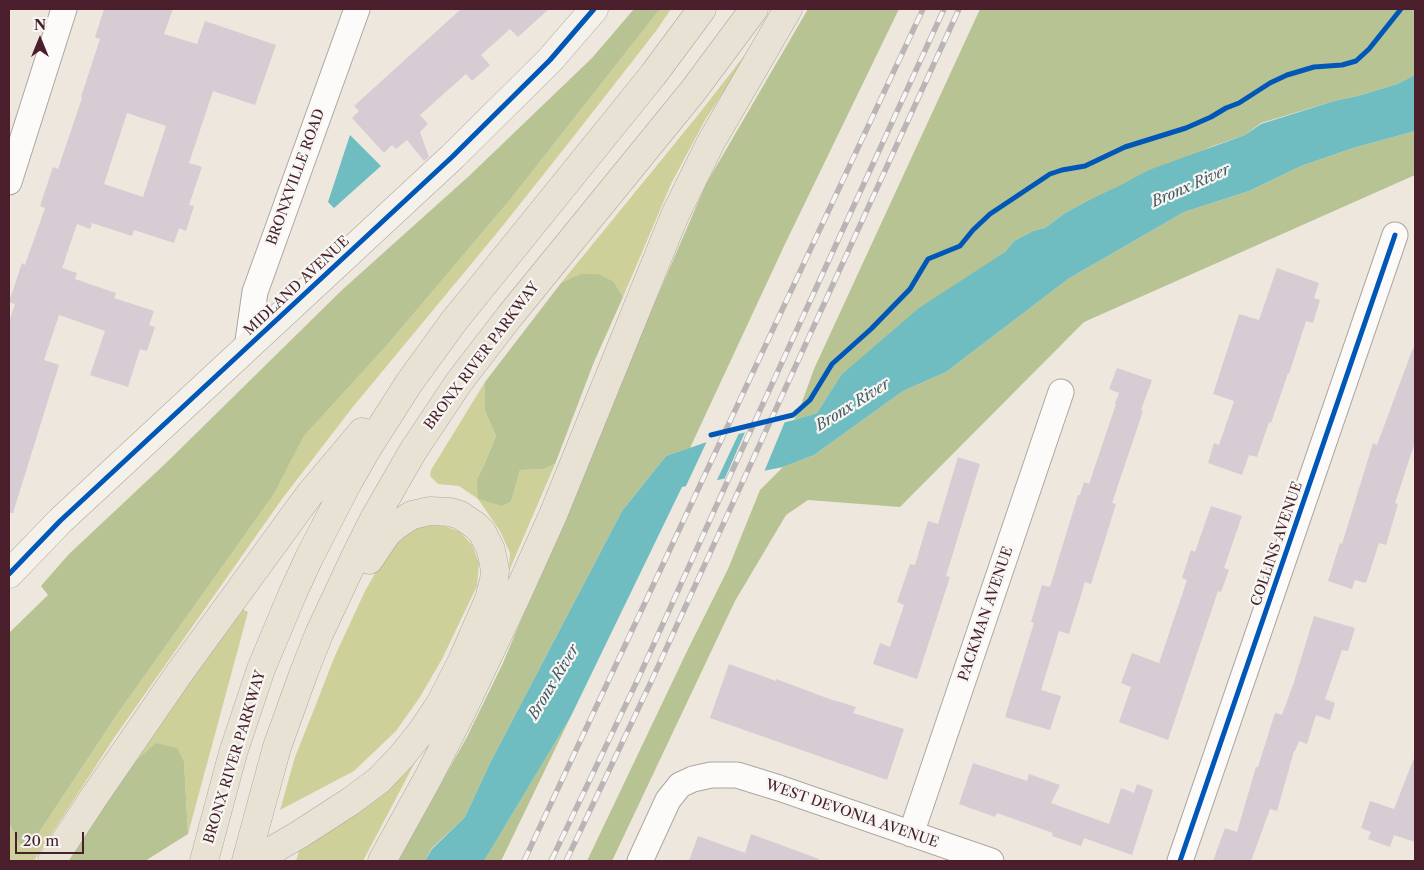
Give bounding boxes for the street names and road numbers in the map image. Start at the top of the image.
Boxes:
street label: BRONXVILLE ROAD [263,106,329,248]
street label: MIDLAND AVENUE [241,233,353,339]
street label: BRONX RIVER PARKWAY [421,279,543,433]
street label: COLLINS AVENUE [1248,480,1306,608]
street label: PACKMAN AVENUE [955,545,1017,683]
street label: BRONX RIVER PARKWAY [201,668,269,846]
street label: WEST DEVONIA AVENUE [763,777,941,851]

